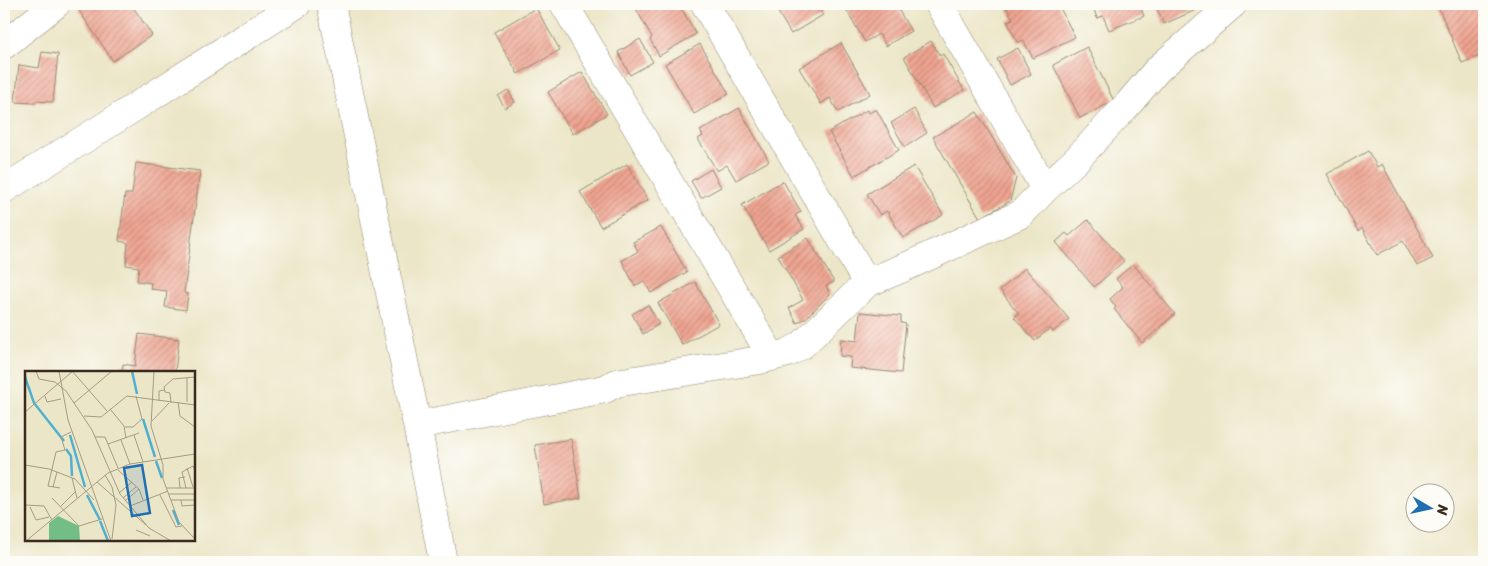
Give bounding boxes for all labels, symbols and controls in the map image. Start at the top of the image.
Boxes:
inset map [25,371,195,541]
north arrow [1406,484,1456,534]
text: N [1429,502,1456,517]

